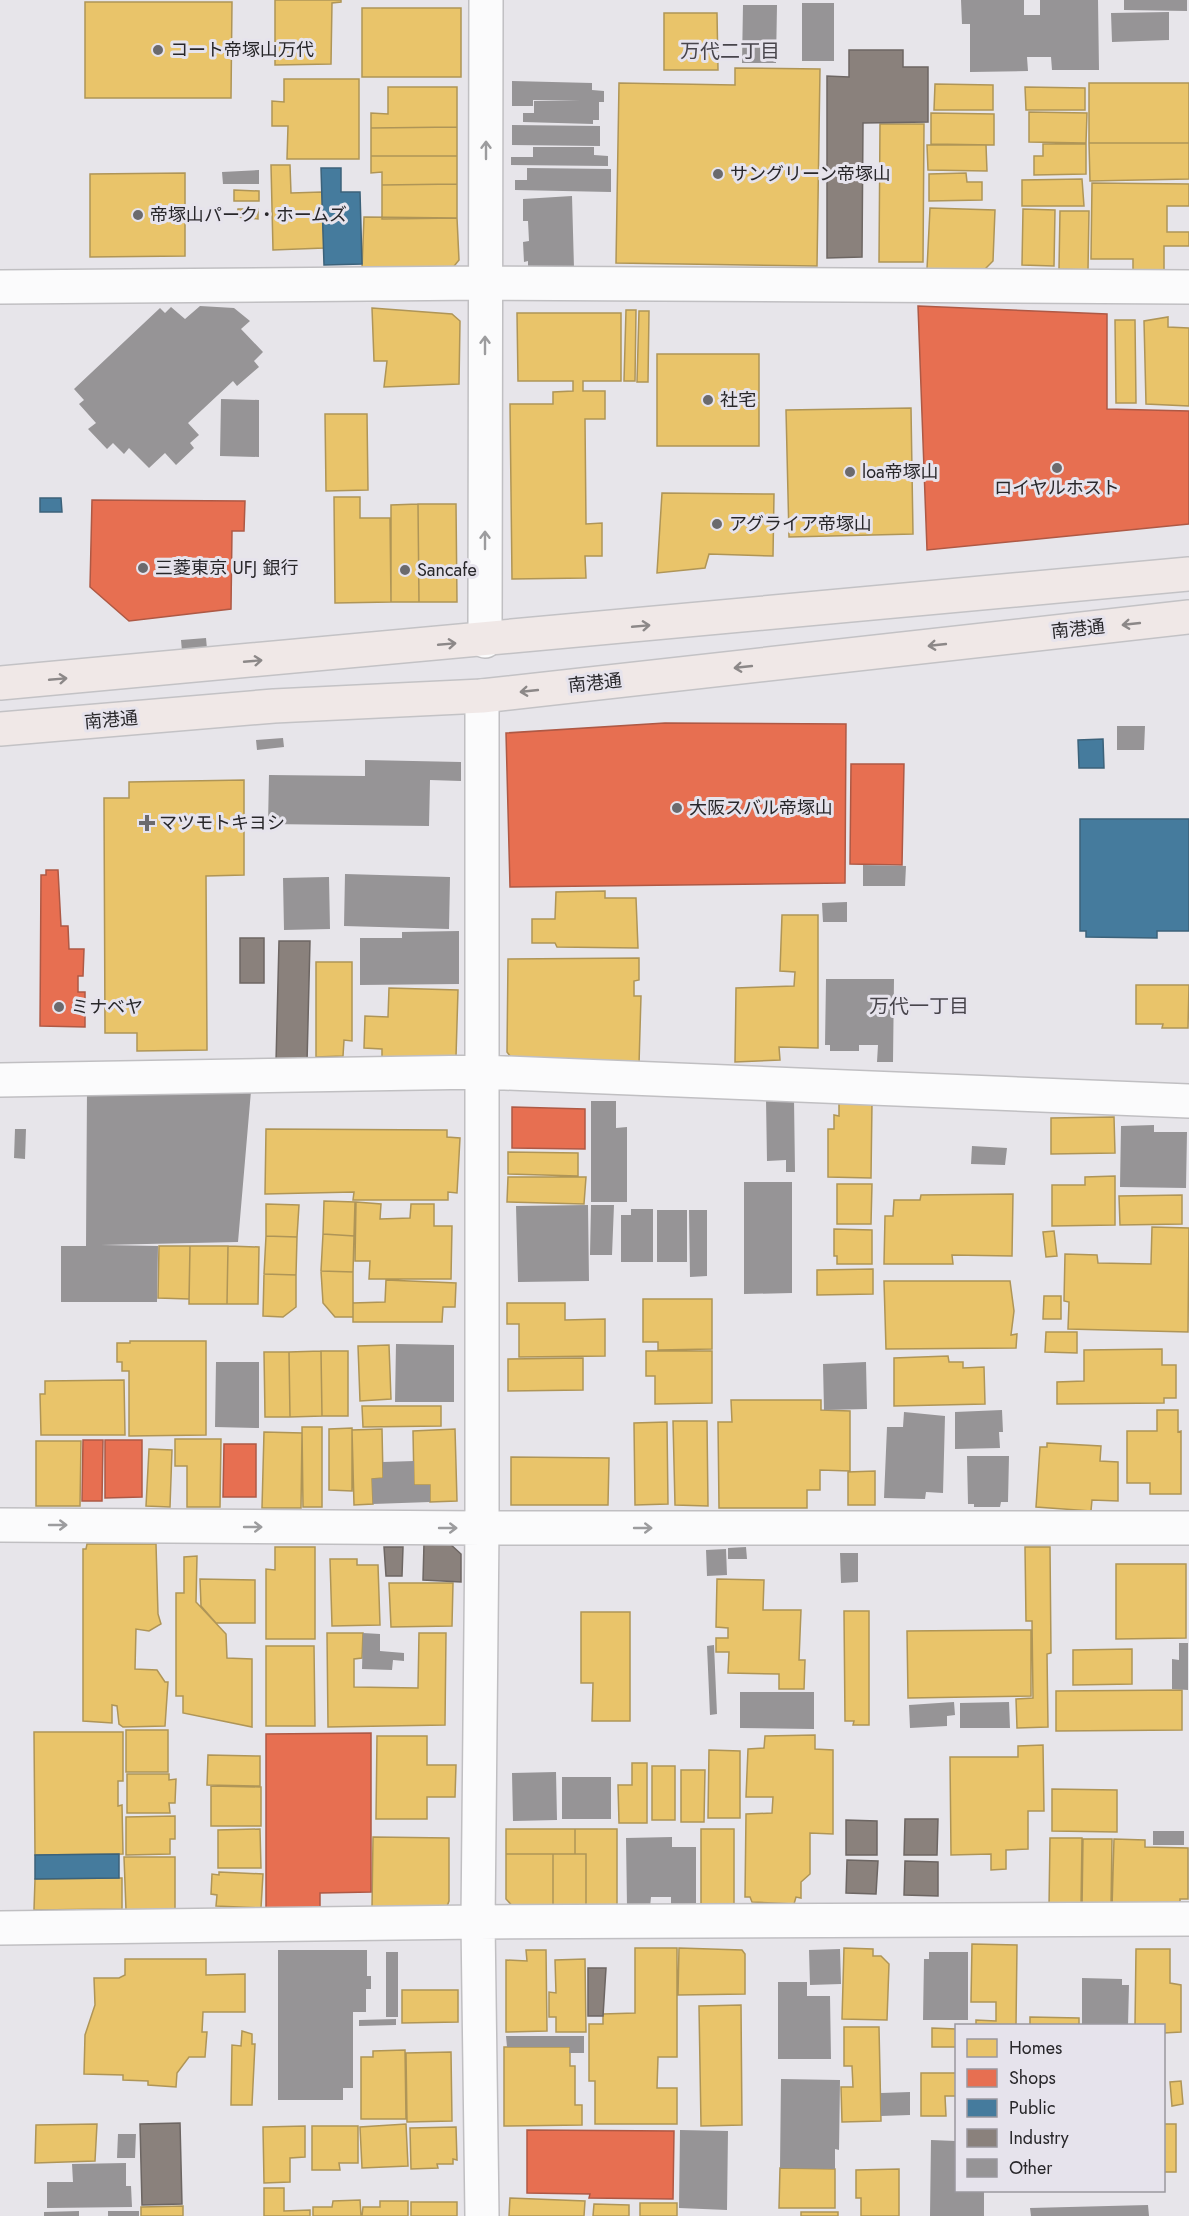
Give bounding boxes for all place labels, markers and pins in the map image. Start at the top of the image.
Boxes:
place label: コート帝塚山万代 [170,37,314,63]
marker: コート帝塚山万代 [151,43,165,57]
place label: サングリーン帝塚山 [730,161,891,187]
marker: サングリーン帝塚山 [711,167,725,181]
place label: 帝塚山パーク・ホームズ [150,202,347,228]
marker: 帝塚山パーク・ホームズ [131,208,145,222]
place label: 社宅 [720,387,756,413]
marker: 社宅 [701,393,715,407]
place label: loa帝塚山 [862,459,939,485]
marker: ロイヤルホスト [1050,461,1064,475]
marker: loa帝塚山 [843,465,857,479]
place label: ロイヤルホスト [994,475,1120,501]
place label: アグライア帝塚山 [729,511,872,537]
marker: アグライア帝塚山 [710,517,724,531]
place label: 三菱東京 UFJ 銀行 [155,555,298,581]
place label: Sancafe [417,557,477,583]
marker: 三菱東京 UFJ 銀行 [136,561,150,575]
marker: Sancafe [398,563,412,577]
place label: 大阪スバル帝塚山 [689,795,833,821]
marker: 大阪スバル帝塚山 [670,801,684,815]
place label: マツモトキヨシ [159,810,285,836]
marker: マツモトキヨシ [140,816,154,830]
place label: ミナベヤ [71,994,143,1020]
marker: ミナベヤ [52,1000,66,1014]

